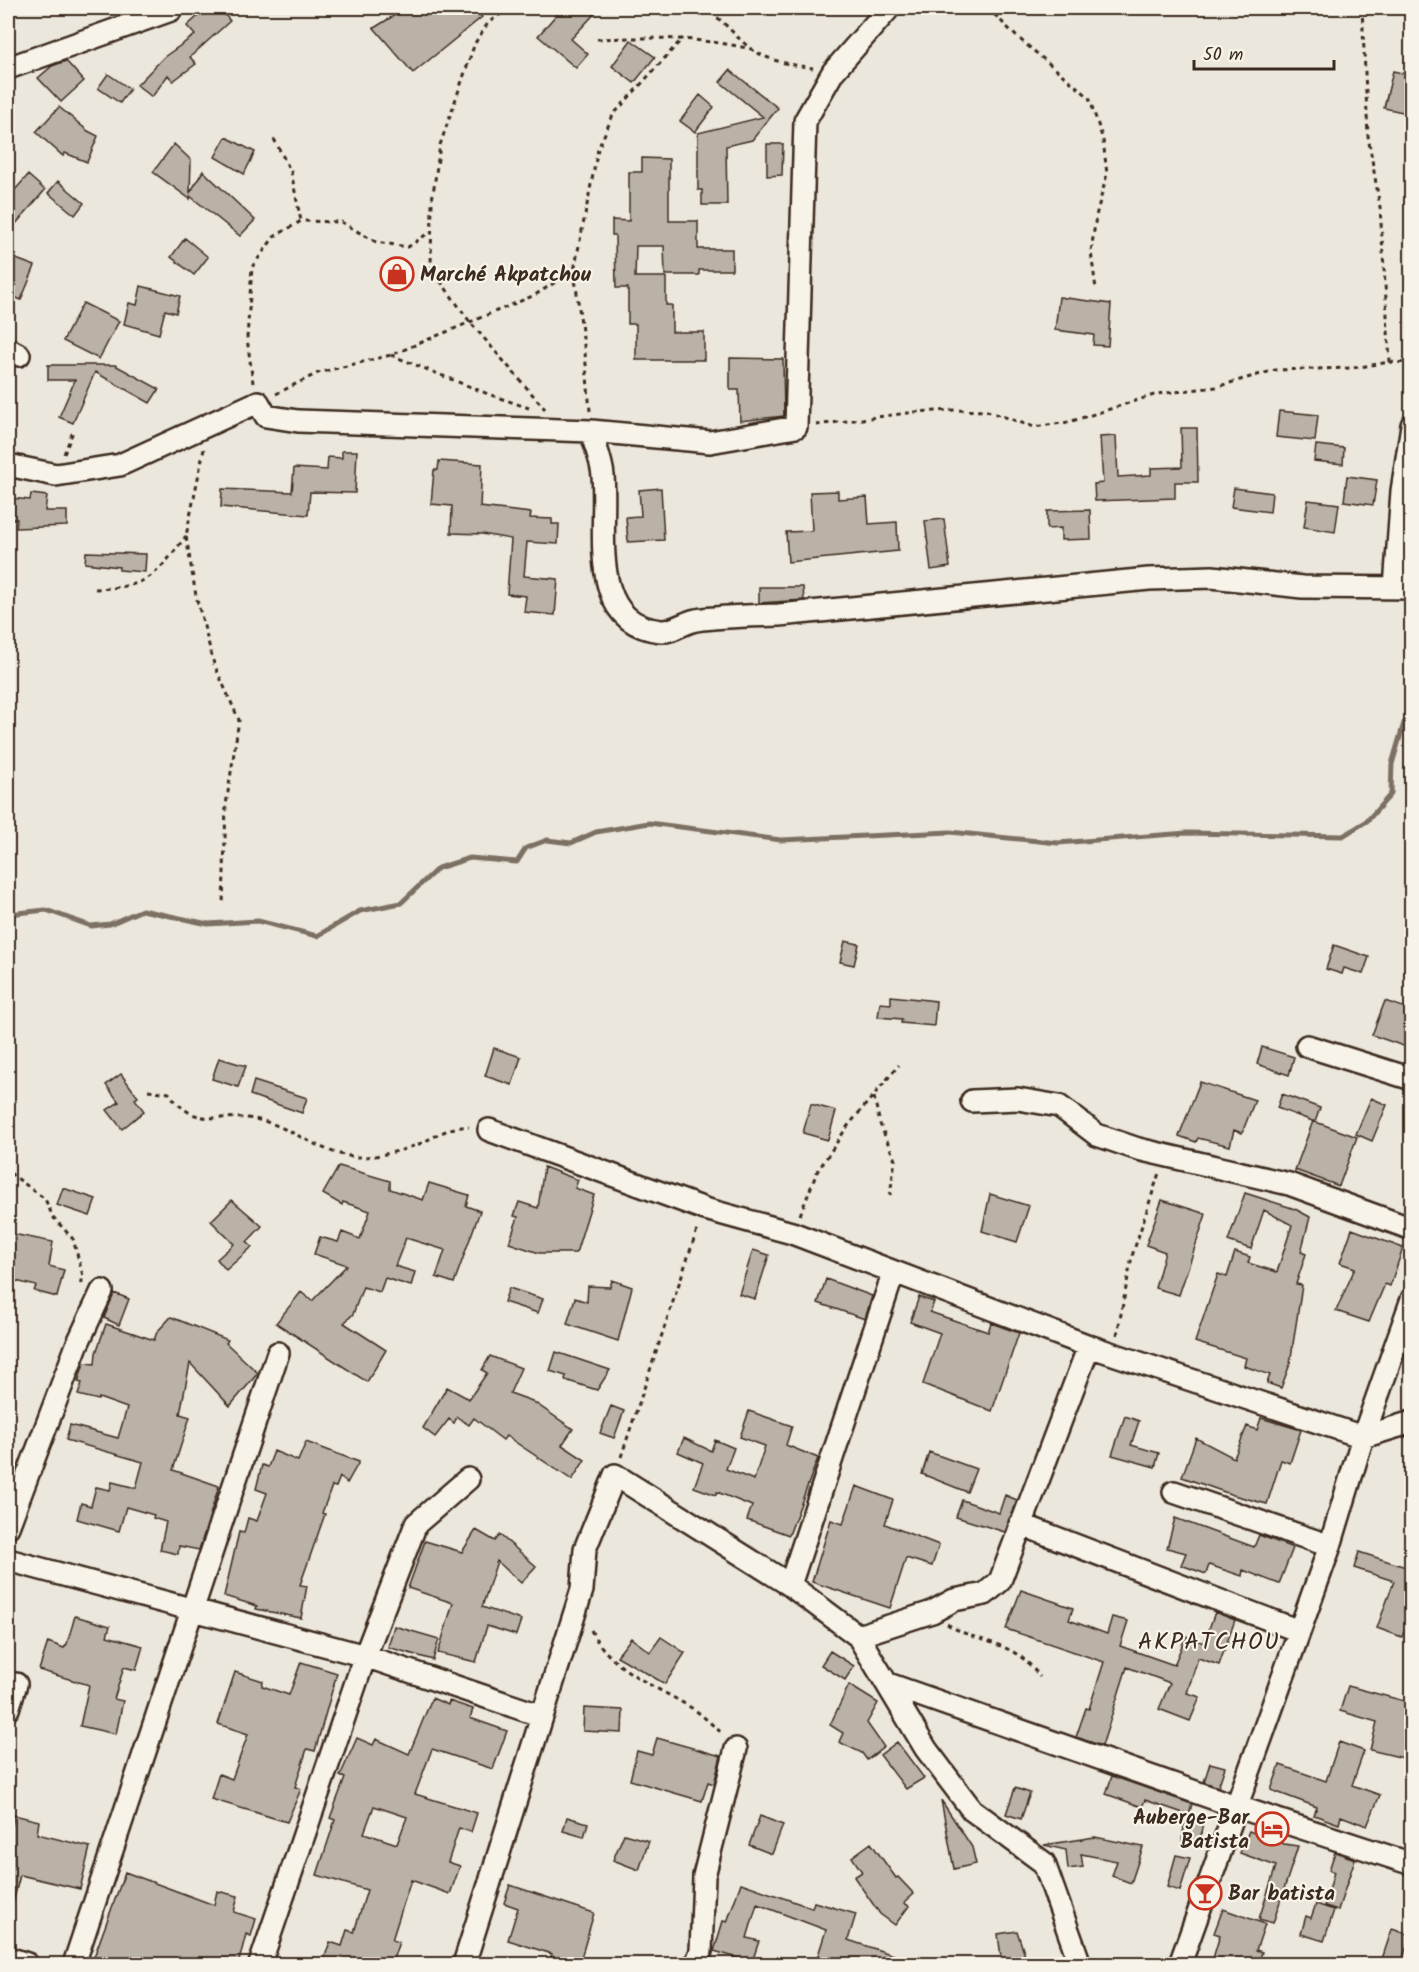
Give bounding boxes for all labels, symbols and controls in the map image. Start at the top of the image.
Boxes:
scale bar [1194,33,1334,71]
text: 50 m [1203,41,1243,70]
shop icon: Marché Akpatchou [379,256,415,292]
place label: Marché Akpatchou [420,259,592,292]
district label: AKPATCHOU [1138,1623,1280,1662]
place label: Auberge-Bar Batista [1133,1802,1250,1859]
hotel icon: Auberge-Bar Batista [1254,1811,1290,1847]
bar icon: Bar batista [1187,1875,1223,1911]
place label: Bar batista [1228,1878,1335,1911]

